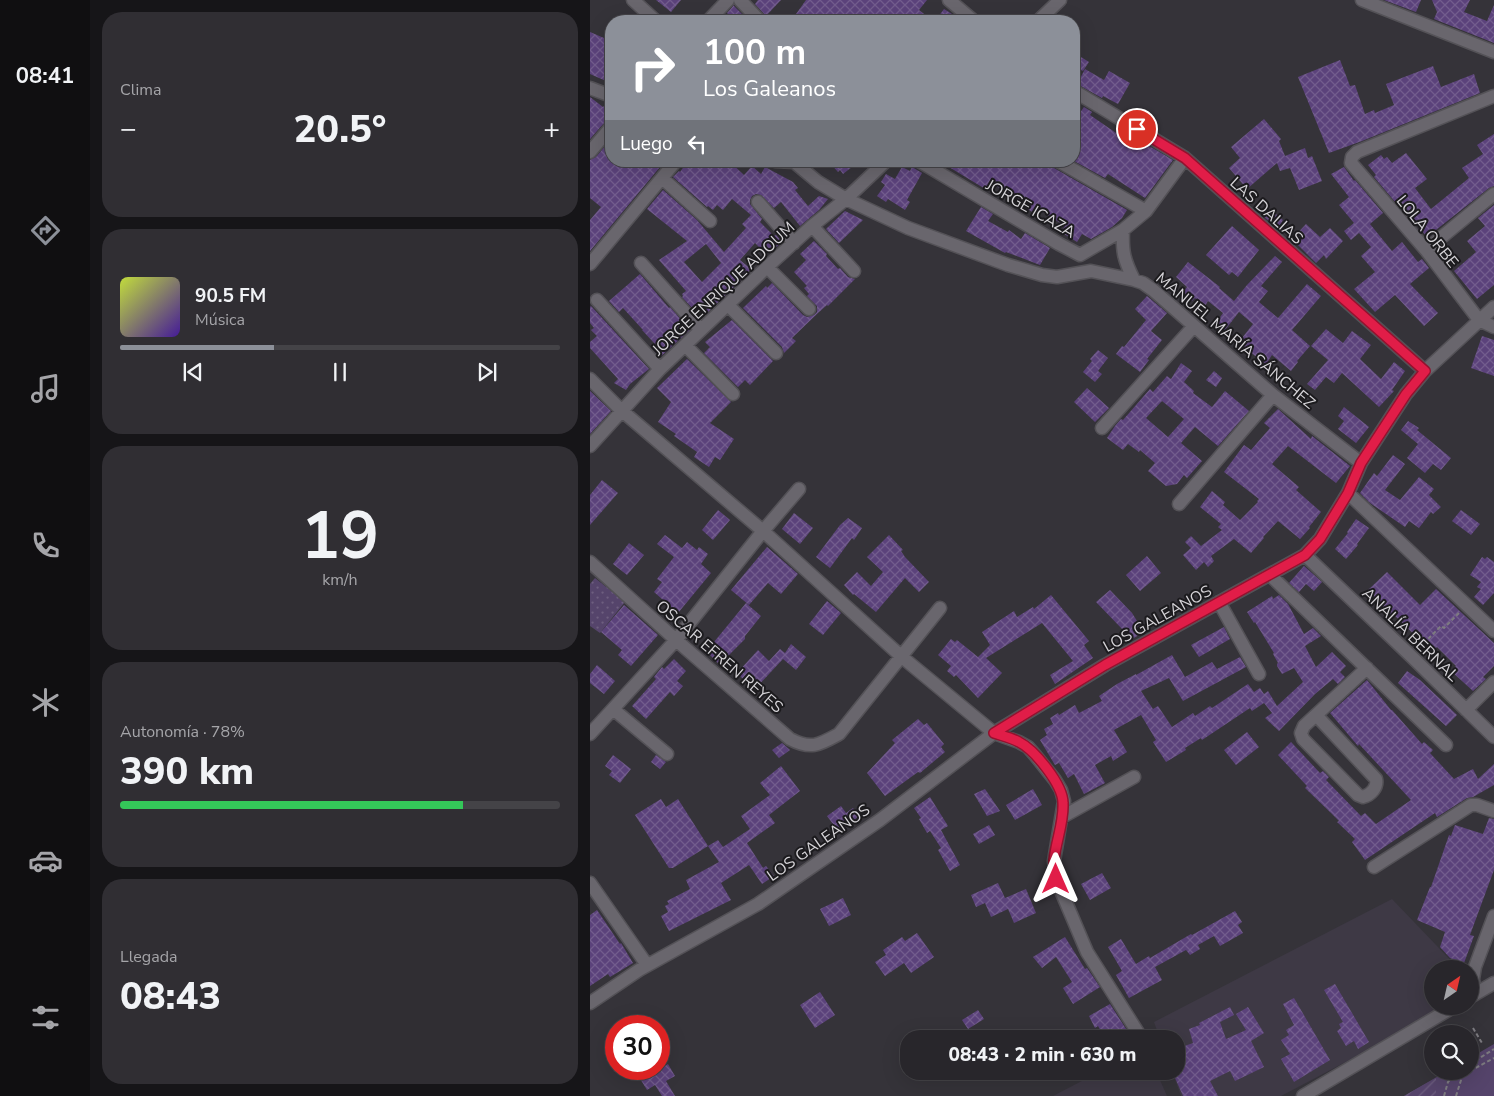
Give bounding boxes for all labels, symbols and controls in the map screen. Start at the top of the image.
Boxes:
text: 100 m [703,29,806,76]
icon: right [620,35,685,100]
text: 08:41 [16,61,74,91]
text: Los Galeanos [703,74,836,104]
text: Clima [120,79,161,101]
text: 20.5° [294,104,386,155]
pin [1116,108,1158,150]
text: − [120,110,137,148]
text: + [543,110,560,148]
icon: arrive [1123,115,1151,143]
icon: left [683,130,711,158]
text: Luego [620,131,673,157]
street label: LAS DALIAS [1225,172,1308,250]
street label: JORGE ICAZA [981,174,1080,244]
street label: LOLA ORBE [1391,191,1463,273]
icon: directions [28,213,63,248]
street label: JORGE ENRIQUE ADOUM [647,217,800,361]
street label: MANUEL MARÍA SÁNCHEZ [1151,267,1320,414]
text: 90.5 FM [195,283,266,309]
text: Música [195,309,245,331]
icon: previous [179,358,207,386]
icon: pause [326,358,354,386]
icon: next [473,358,501,386]
icon: music [28,371,63,406]
text: 19 [301,492,379,581]
icon: phone [28,528,63,563]
text: km/h [322,569,358,591]
street label: LOS GALEANOS [1099,580,1216,658]
street label: ANALÍA BERNAL [1357,583,1464,687]
street label: OSCAR EFREN REYES [651,595,788,718]
icon: climate [28,685,63,720]
text: Autonomía · 78% [120,721,245,743]
text: 390 km [120,746,254,797]
street label: LOS GALEANOS [763,799,875,887]
icon: car [28,843,63,878]
position arrow [1029,852,1081,904]
text: Llegada [120,946,178,968]
north arrow [1424,960,1479,1015]
map controls [1424,960,1479,1080]
text: 08:43 [120,971,221,1022]
icon: filters [28,1000,63,1035]
speed limit sign: 30 [605,1015,670,1080]
button: search [1424,1025,1479,1080]
text: 08:43 · 2 min · 630 m [949,1042,1136,1068]

